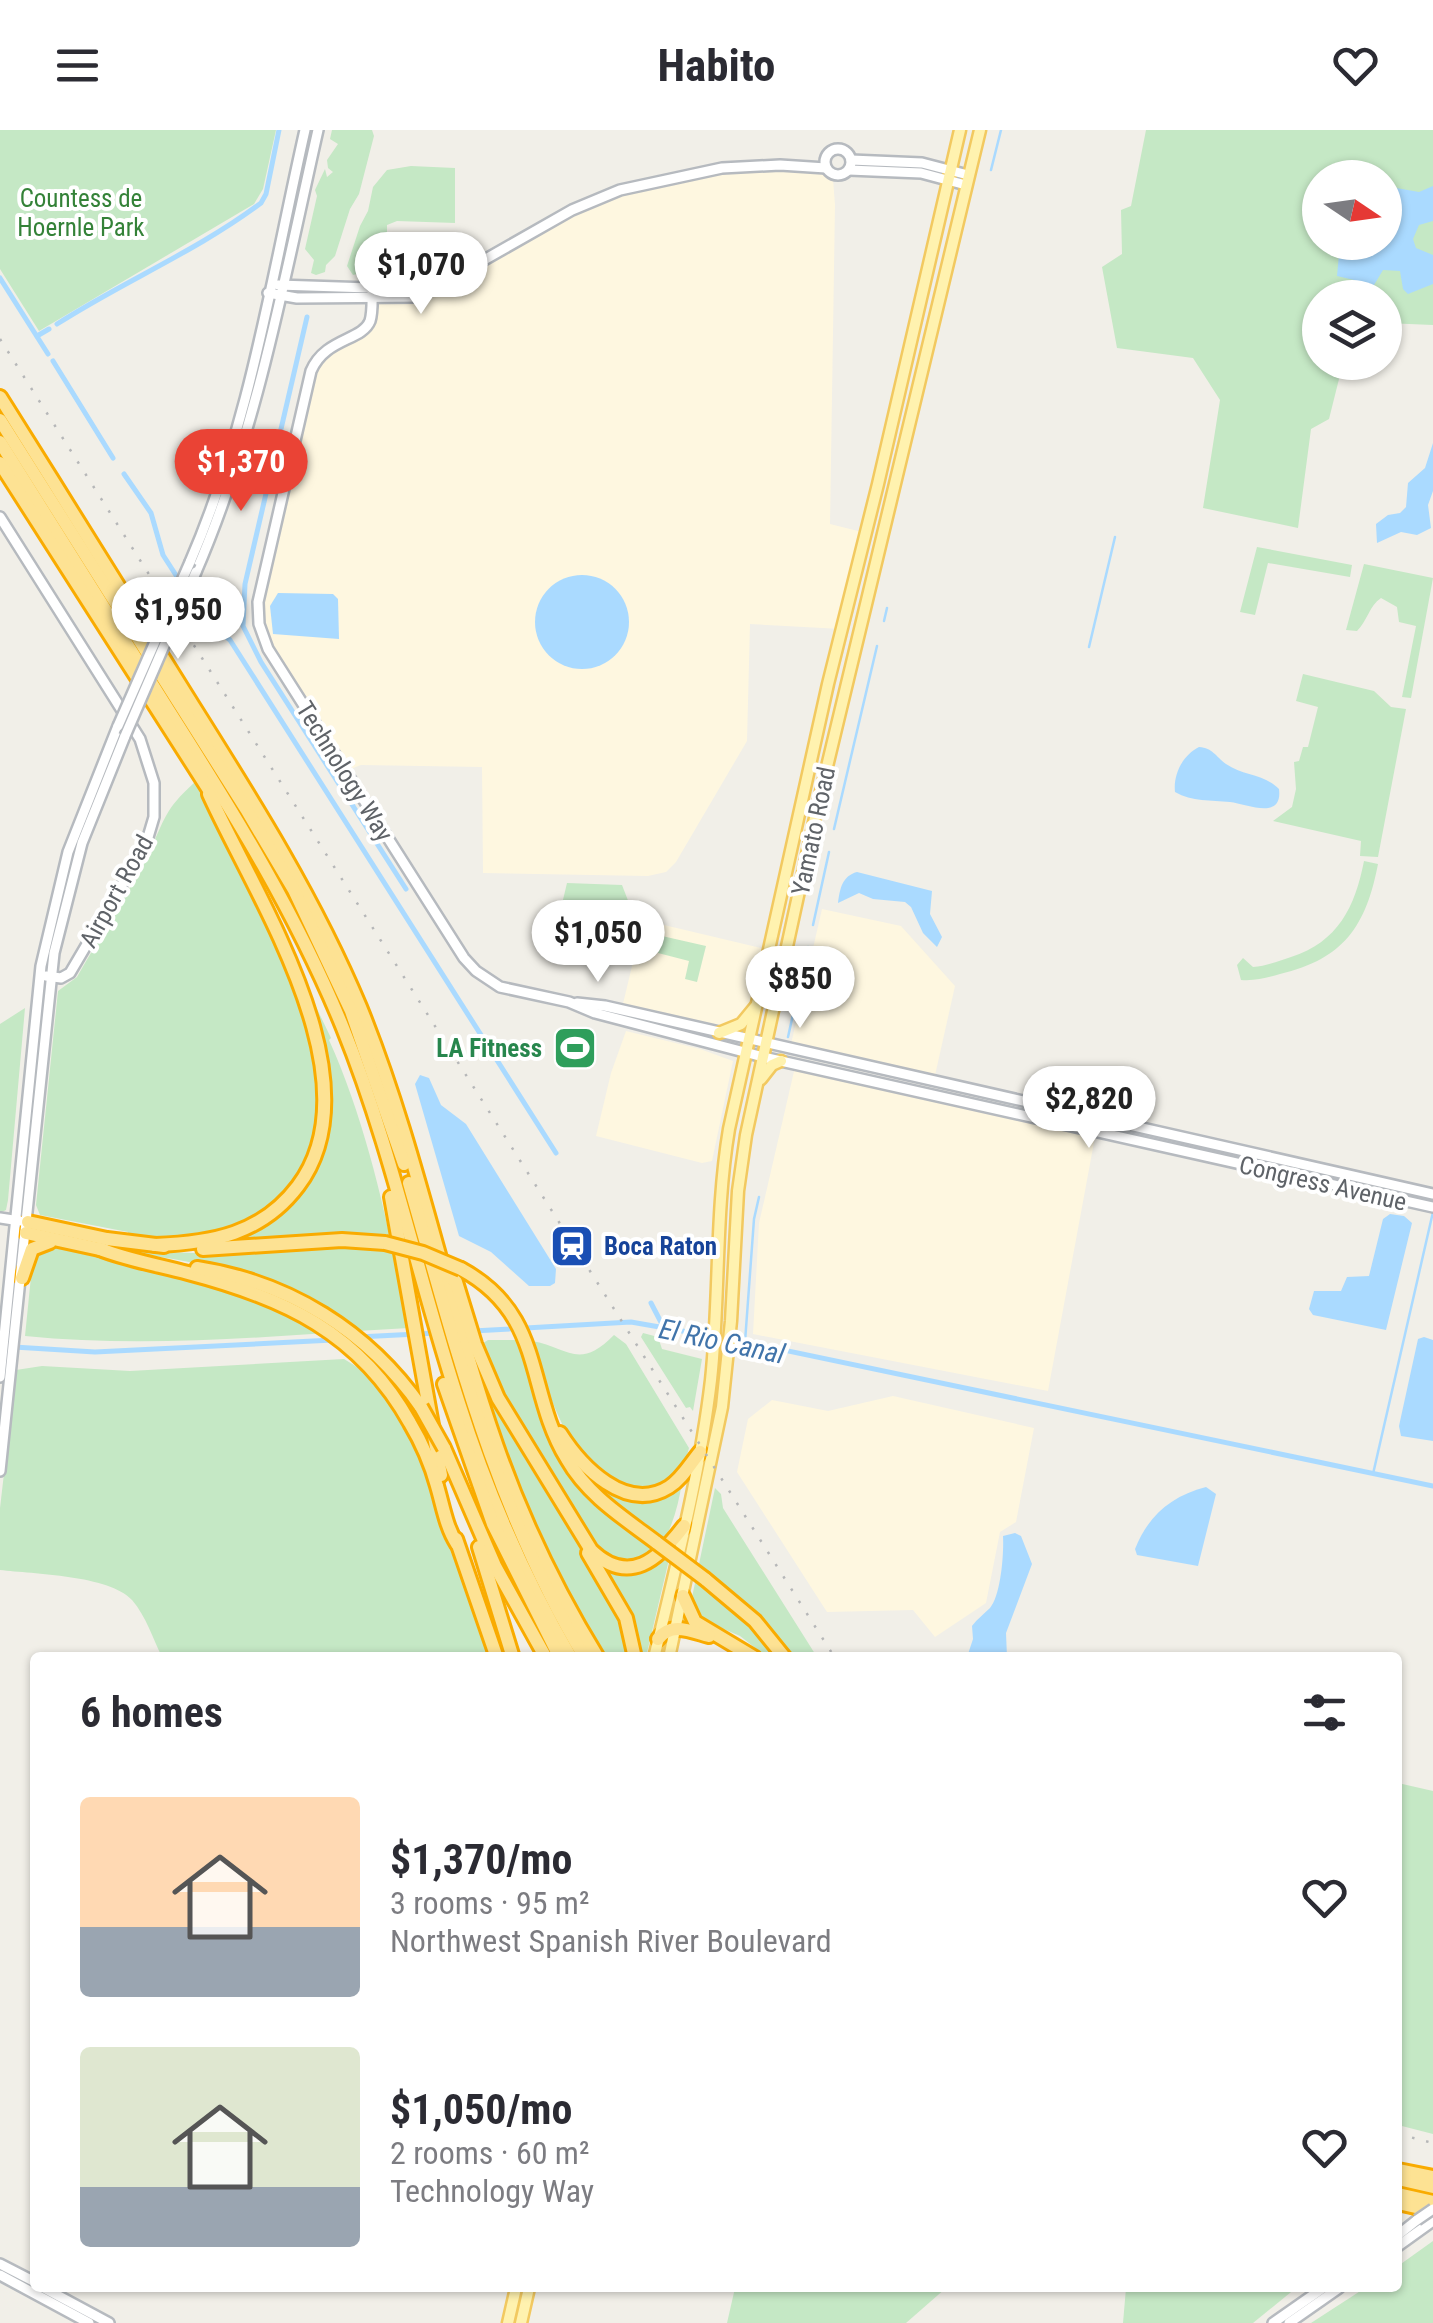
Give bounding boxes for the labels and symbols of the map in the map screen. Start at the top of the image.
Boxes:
north arrow [1302,160,1402,260]
park label: Countess de Hoernle Park [17,184,145,242]
pin: $1,070 [340,232,502,317]
pin: $1,370 [160,429,322,514]
pin: $1,950 [97,577,259,662]
street label: Technology Way [290,696,399,847]
street label: Yamato Road [786,764,841,898]
street label: Airport Road [74,830,159,953]
pin: $1,050 [517,900,679,985]
pin: $850 [741,946,859,1031]
sports icon: LA Fitness [552,1025,598,1071]
place label: LA Fitness [436,1034,542,1063]
pin: $2,820 [1008,1066,1170,1151]
street label: Congress Avenue [1236,1150,1409,1217]
station icon: Boca Raton [549,1223,595,1269]
place label: Boca Raton [604,1232,717,1261]
water label: El Rio Canal [656,1312,788,1371]

